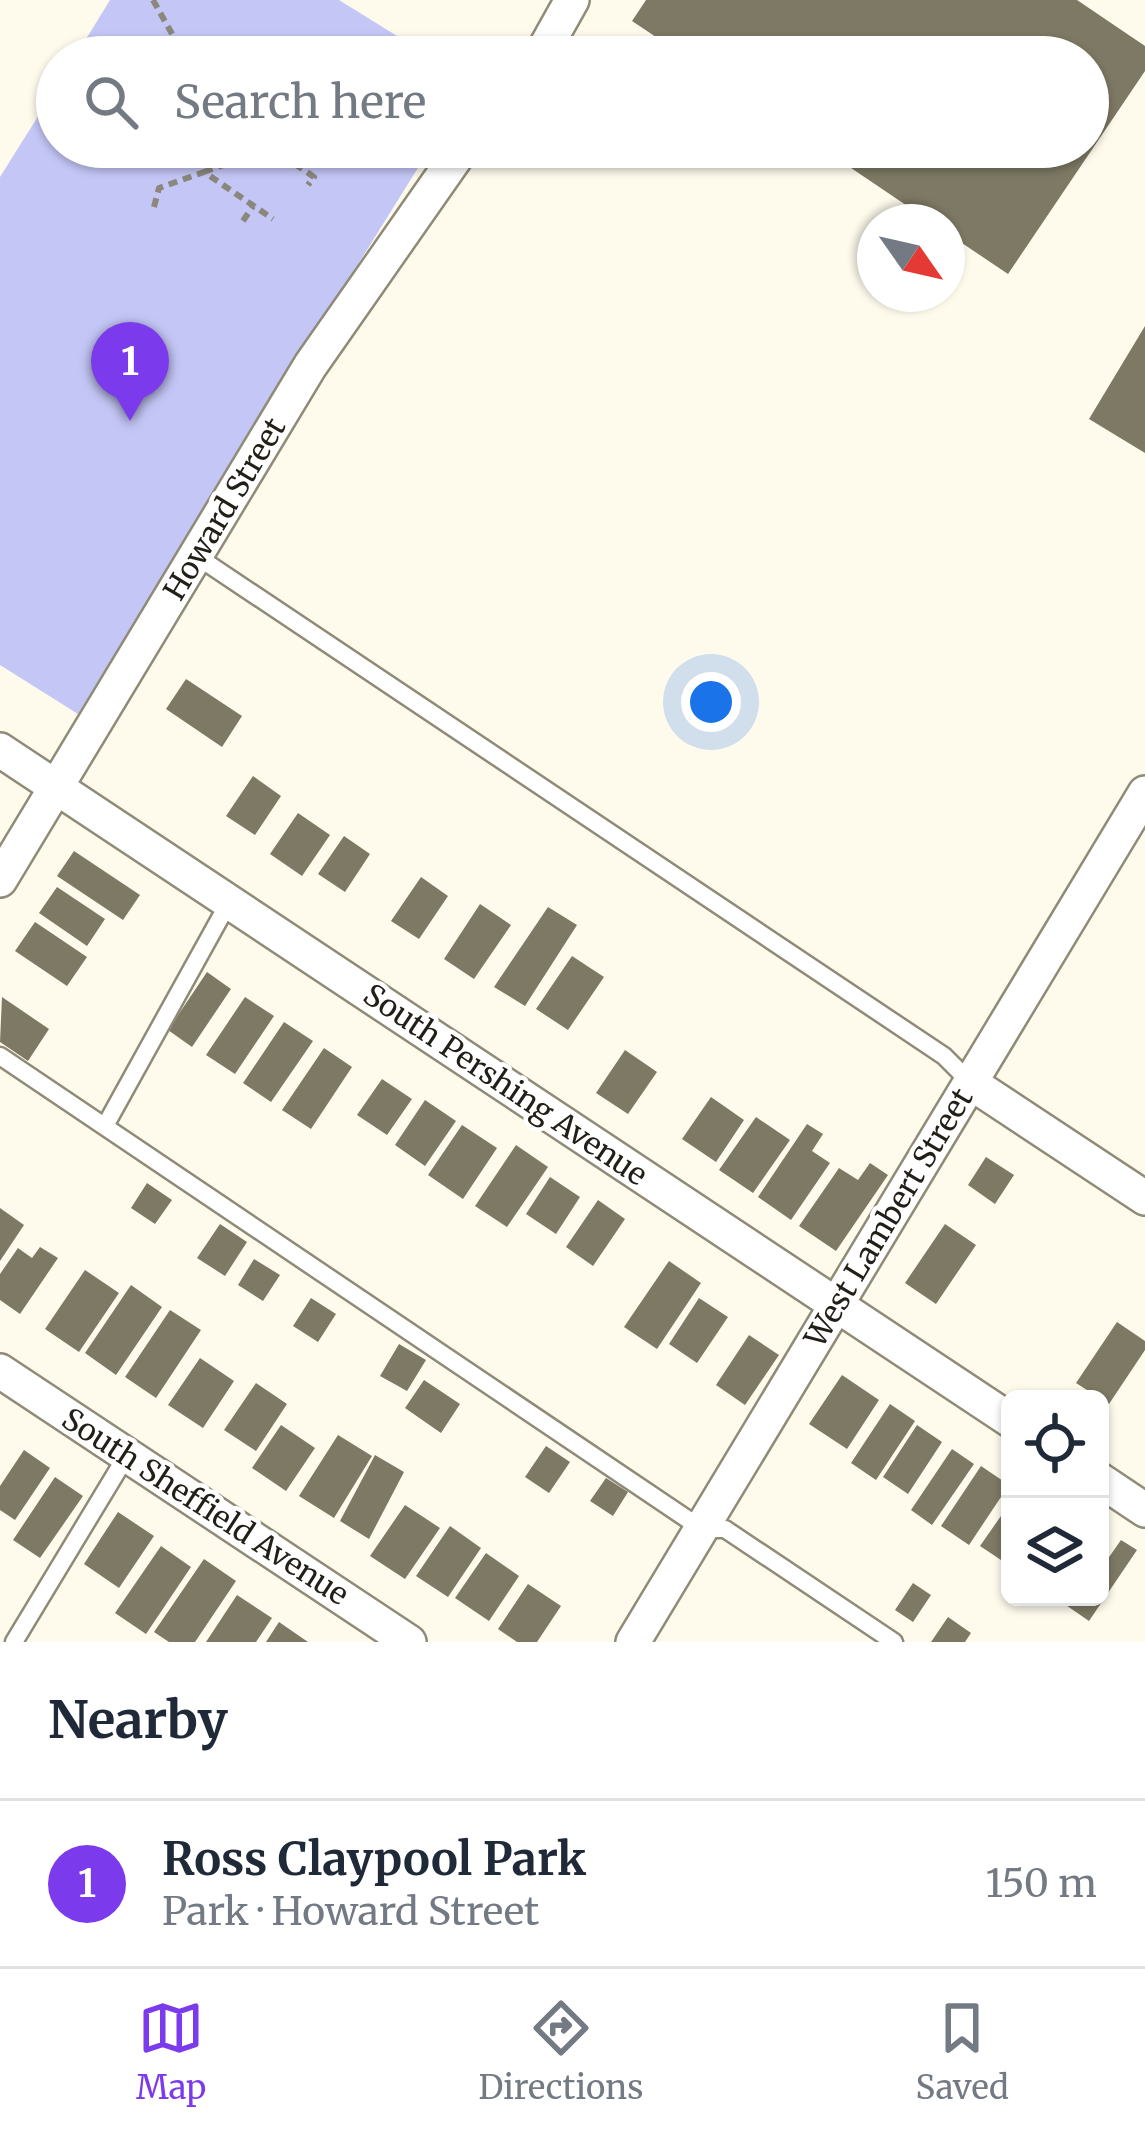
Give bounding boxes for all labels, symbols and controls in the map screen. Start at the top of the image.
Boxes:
search box [36,36,1109,168]
icon: search [78,69,144,135]
text: Search here [174,74,426,130]
north arrow [857,204,965,312]
pin: 1 [91,322,169,421]
street label: Howard Street [155,410,294,607]
your location [681,672,741,732]
street label: South Pershing Avenue [356,975,655,1193]
street label: West Lambert Street [795,1081,981,1355]
map controls [1001,1390,1109,1606]
button: locate [1001,1390,1109,1498]
street label: South Sheffield Avenue [55,1399,356,1613]
button: layers [1001,1498,1109,1606]
text: Nearby [48,1688,228,1752]
text: Ross Claypool Park [162,1831,586,1887]
text: 1 [78,1859,96,1908]
text: 150 m [985,1859,1097,1908]
text: Park · Howard Street [162,1887,539,1936]
tab: Map [136,1995,206,2108]
tab: Directions [478,1995,643,2108]
tab: Saved [915,1995,1009,2108]

